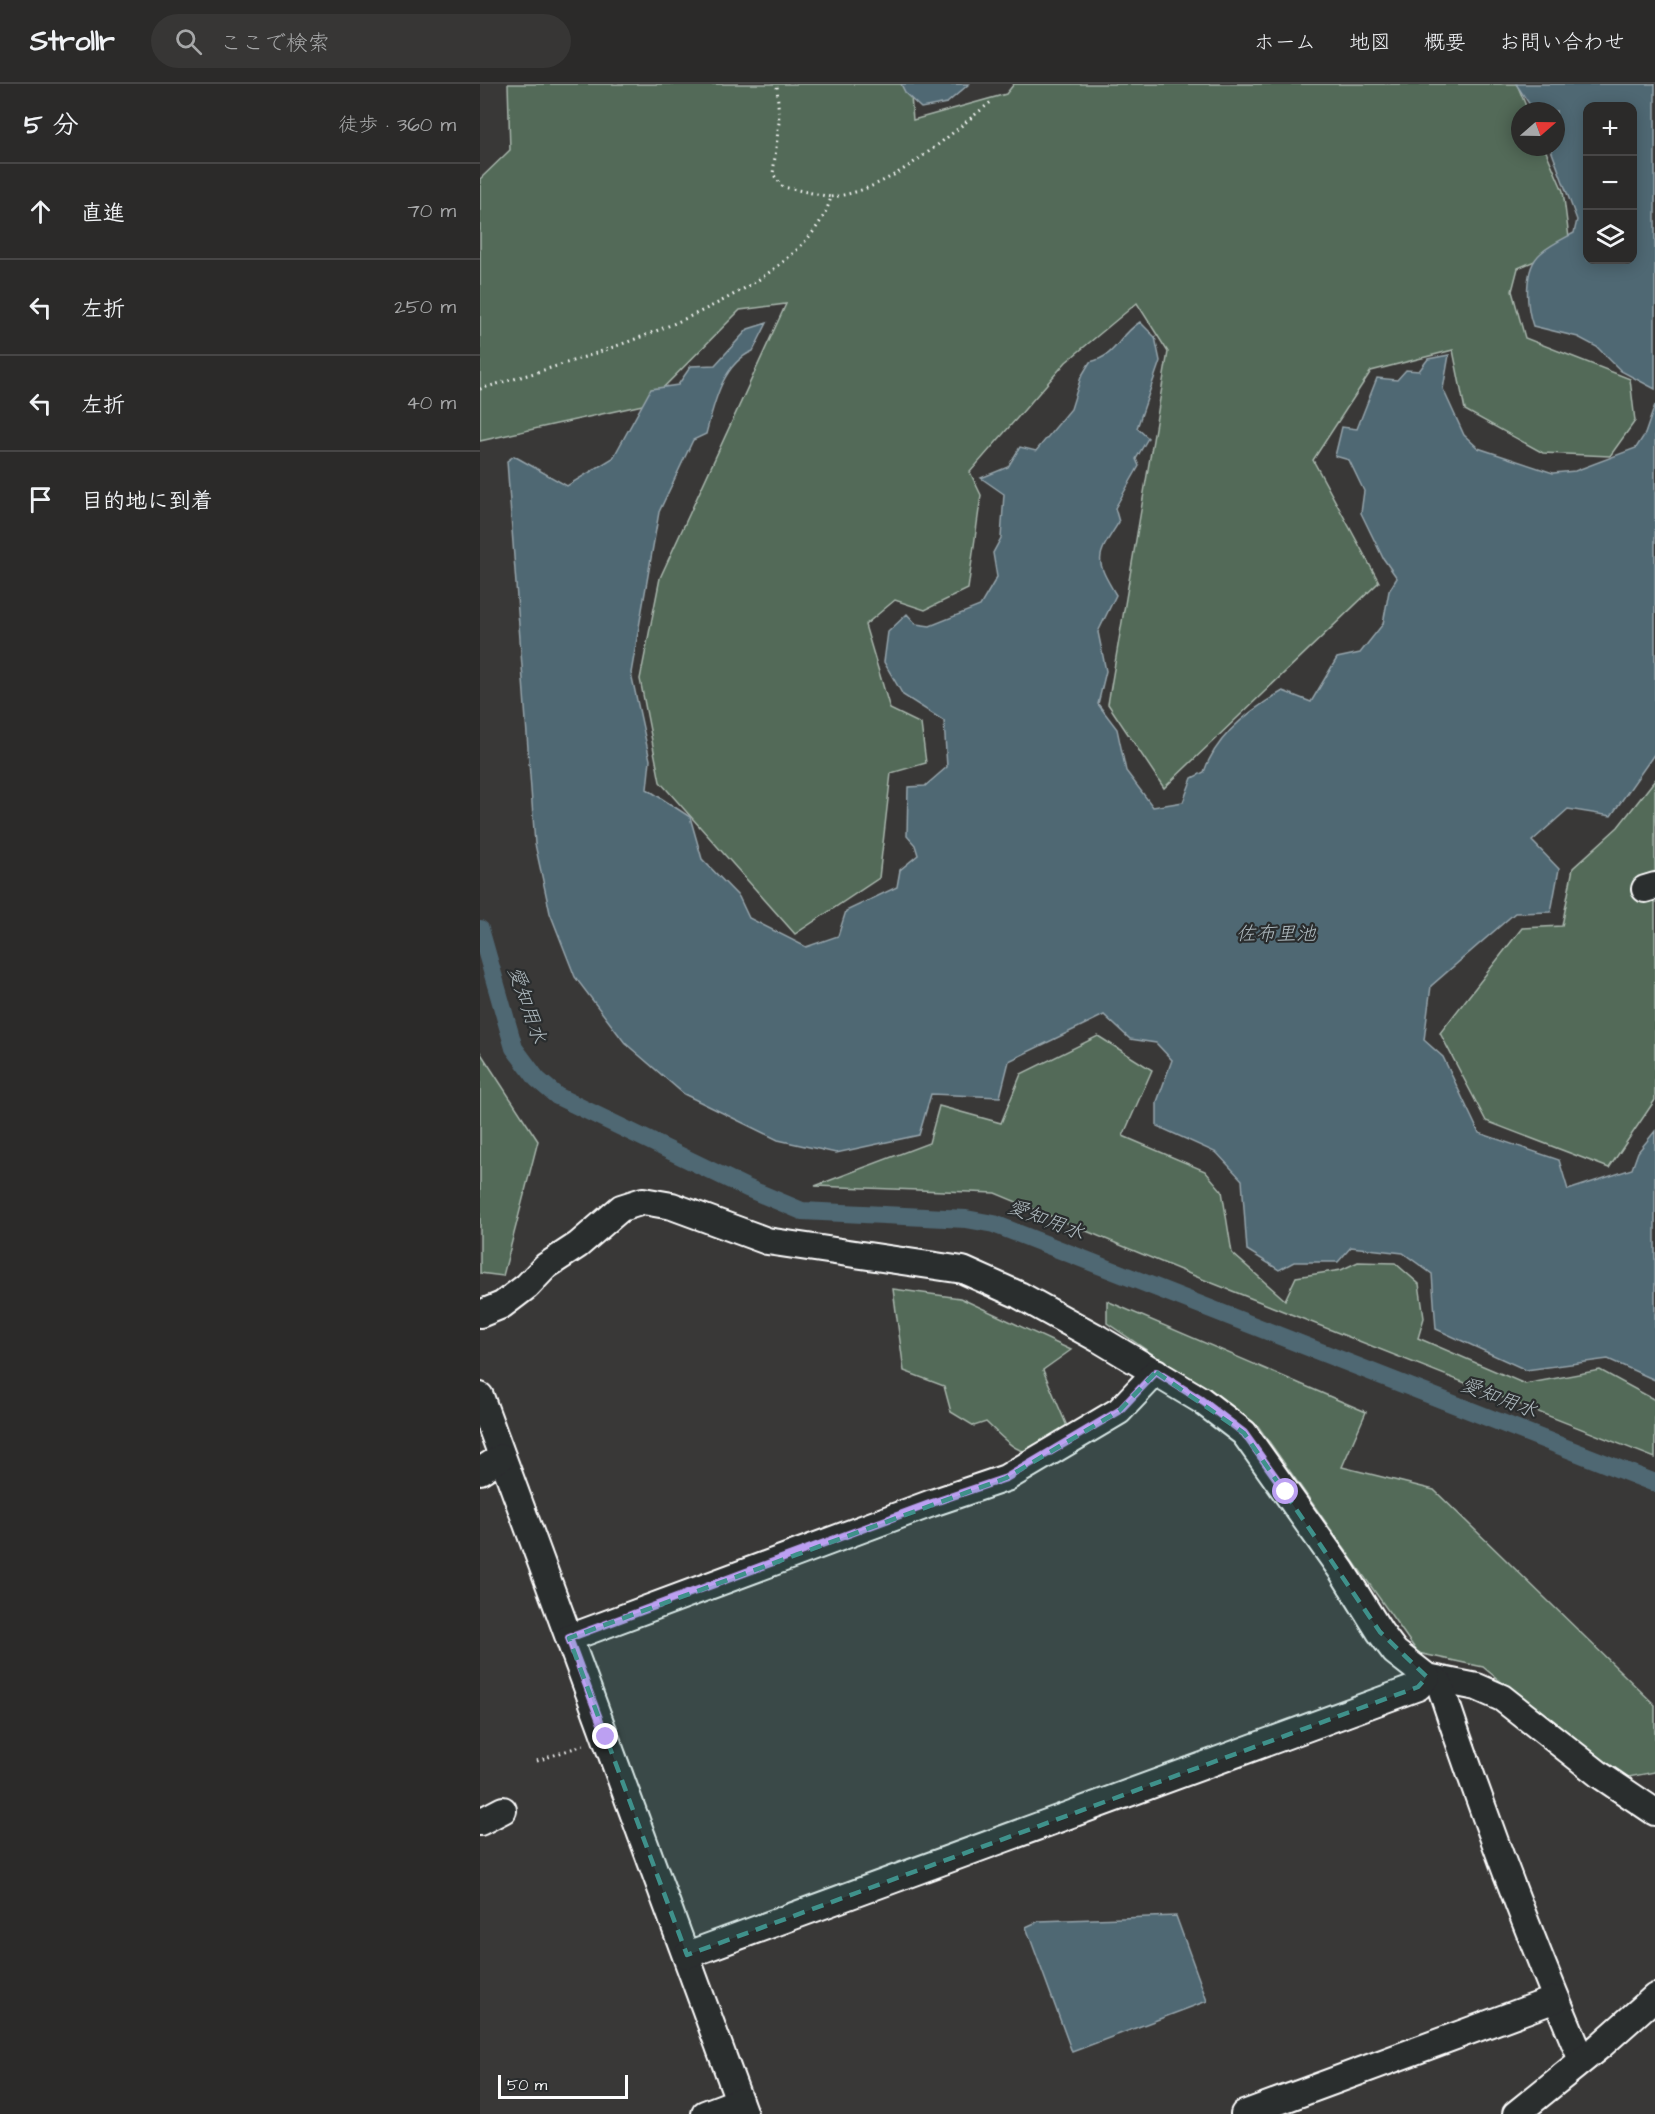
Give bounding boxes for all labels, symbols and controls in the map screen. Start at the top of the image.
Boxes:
search box [151,14,571,68]
text: Strollr [30,22,115,61]
icon: search [172,25,205,58]
text: ここで検索 [220,28,330,59]
text: ホーム [1254,28,1316,57]
text: 地図 [1349,28,1391,57]
text: 概要 [1424,28,1466,57]
text: お問い合わせ [1499,28,1625,57]
north arrow [1511,102,1565,156]
map controls [1583,102,1637,264]
button: + [1583,102,1637,156]
text: 5 分 [24,107,79,143]
text: 徒歩 · 360 m [338,111,456,139]
button: − [1583,156,1637,210]
icon: ahead [24,195,57,228]
text: 70 m [408,197,456,225]
text: 直進 [81,198,125,229]
button: layers [1583,210,1637,264]
icon: left [24,291,57,324]
text: 250 m [394,293,456,321]
text: 左折 [81,294,125,325]
icon: left [24,387,57,420]
text: 40 m [406,389,456,417]
text: 左折 [81,390,125,421]
icon: arrive [24,483,57,516]
text: 目的地に到着 [81,486,213,517]
water label: 佐布里池 [1236,920,1317,948]
water label: 愛知用水 [501,963,553,1047]
water label: 愛知用水 [1004,1193,1088,1247]
water label: 愛知用水 [1457,1371,1541,1425]
route start [1272,1478,1298,1504]
route end [592,1723,618,1749]
scale bar [498,2072,628,2100]
text: 50 m [507,2074,547,2096]

